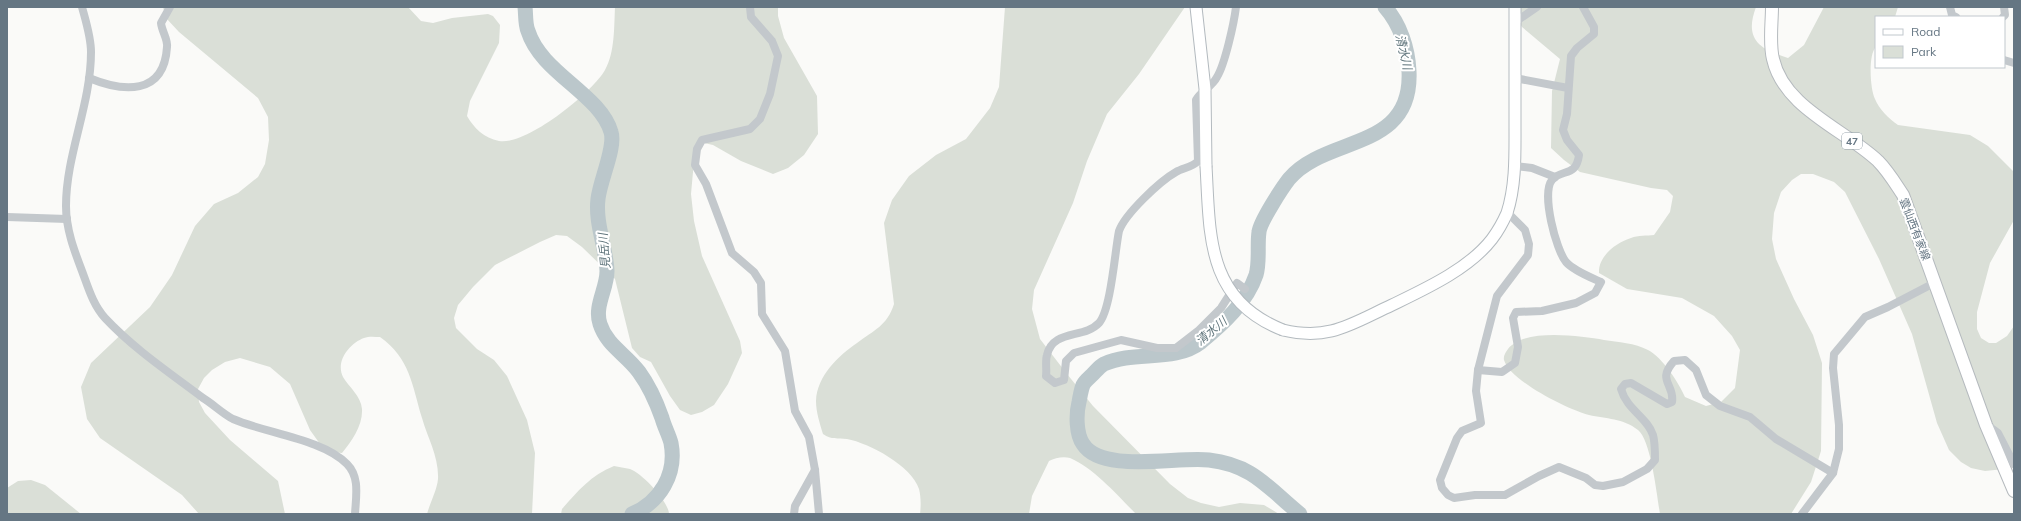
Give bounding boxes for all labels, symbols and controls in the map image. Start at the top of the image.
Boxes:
legend [1875,16,2005,68]
text: Road [1911,24,1940,39]
water label: 清水川 [1393,33,1416,73]
text: Park [1911,44,1937,59]
road number: 47 [1842,133,1862,149]
street label: 雲仙西有家線 [1897,196,1933,262]
water label: 見岳川 [595,230,613,270]
water label: 清水川 [1192,312,1231,348]

